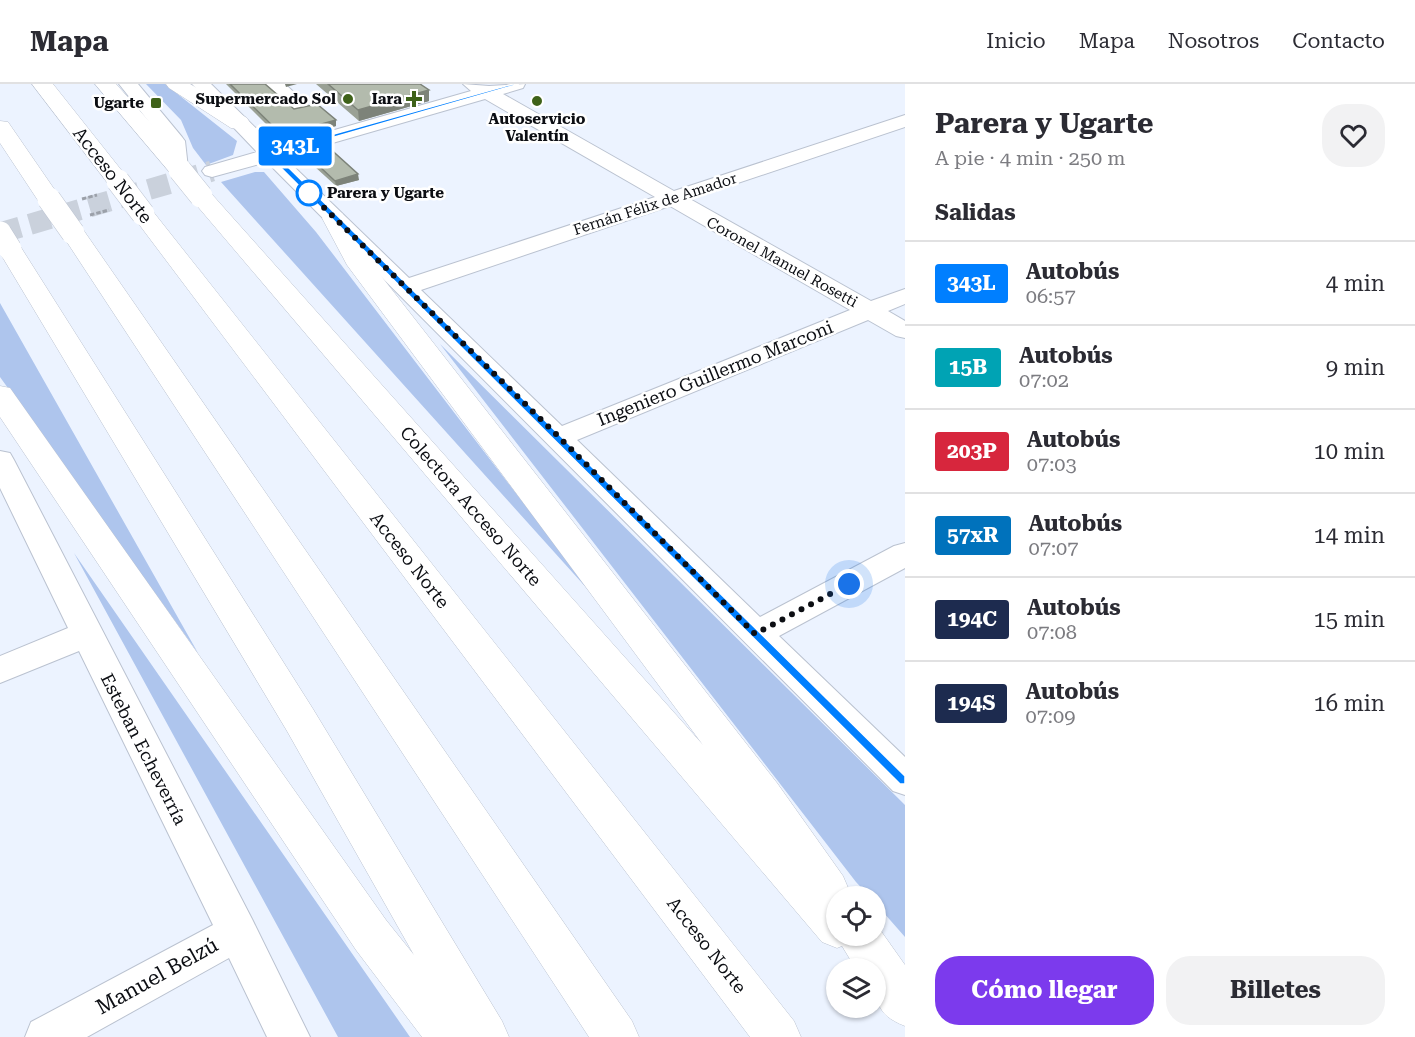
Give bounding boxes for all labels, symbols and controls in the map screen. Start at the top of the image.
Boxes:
text: Mapa [30,25,109,58]
text: Inicio [986,29,1046,53]
text: Mapa [1079,29,1135,53]
text: Nosotros [1168,29,1259,53]
text: Contacto [1292,29,1385,53]
place label: Supermercado Sol [196,90,336,108]
place label: Iara [372,90,402,108]
marker: Supermercado Sol [341,92,355,106]
marker: Iara [407,92,421,106]
place label: Ugarte [93,94,144,112]
marker: Autoservicio Valentín [530,94,544,108]
marker: Ugarte [149,96,163,110]
button: heart [1322,104,1385,167]
text: Parera y Ugarte [935,107,1154,140]
place label: Autoservicio Valentín [489,110,586,145]
street label: Acceso Norte [69,123,157,227]
line badge: 343L [253,126,337,166]
text: 343L [271,134,319,158]
text: A pie · 4 min · 250 m [935,146,1126,170]
street label: Fernán Félix de Amador [571,169,739,239]
marker: Parera y Ugarte [296,180,322,206]
place label: Parera y Ugarte [327,184,444,202]
text: Salidas [935,200,1016,225]
street label: Coronel Manuel Rosetti [703,213,861,311]
text: Autobús [1026,259,1119,284]
text: 343L [947,271,996,295]
text: 4 min [1326,271,1385,296]
text: 06:57 [1026,284,1076,308]
street label: Ingeniero Guillermo Marconi [594,316,836,430]
text: Autobús [1019,343,1113,368]
text: 15B [949,355,987,379]
text: 9 min [1326,355,1385,380]
text: 07:02 [1019,368,1069,392]
street label: Colectora Acceso Norte [396,422,546,590]
text: Autobús [1027,427,1120,452]
text: 203P [947,439,997,463]
text: 10 min [1314,439,1385,464]
text: 07:03 [1027,452,1077,476]
street label: Acceso Norte [366,508,454,612]
text: Autobús [1029,511,1122,536]
text: 57xR [947,523,999,547]
text: 14 min [1314,523,1385,548]
text: 07:07 [1029,536,1079,560]
your location [834,569,864,599]
text: Autobús [1027,595,1121,620]
text: 194C [947,607,997,631]
text: 15 min [1314,607,1385,632]
text: 07:08 [1027,620,1077,644]
street label: Esteban Echeverría [97,670,191,828]
text: Autobús [1025,679,1119,704]
text: 194S [947,691,995,715]
text: 16 min [1314,691,1385,716]
text: 07:09 [1025,704,1075,728]
map controls [826,886,886,1018]
button: locate [826,886,886,946]
street label: Acceso Norte [663,893,751,997]
street label: Manuel Belzú [92,933,222,1019]
button: Cómo llegar [935,956,1154,1025]
button: Billetes [1166,956,1385,1025]
button: layers [826,958,886,1018]

